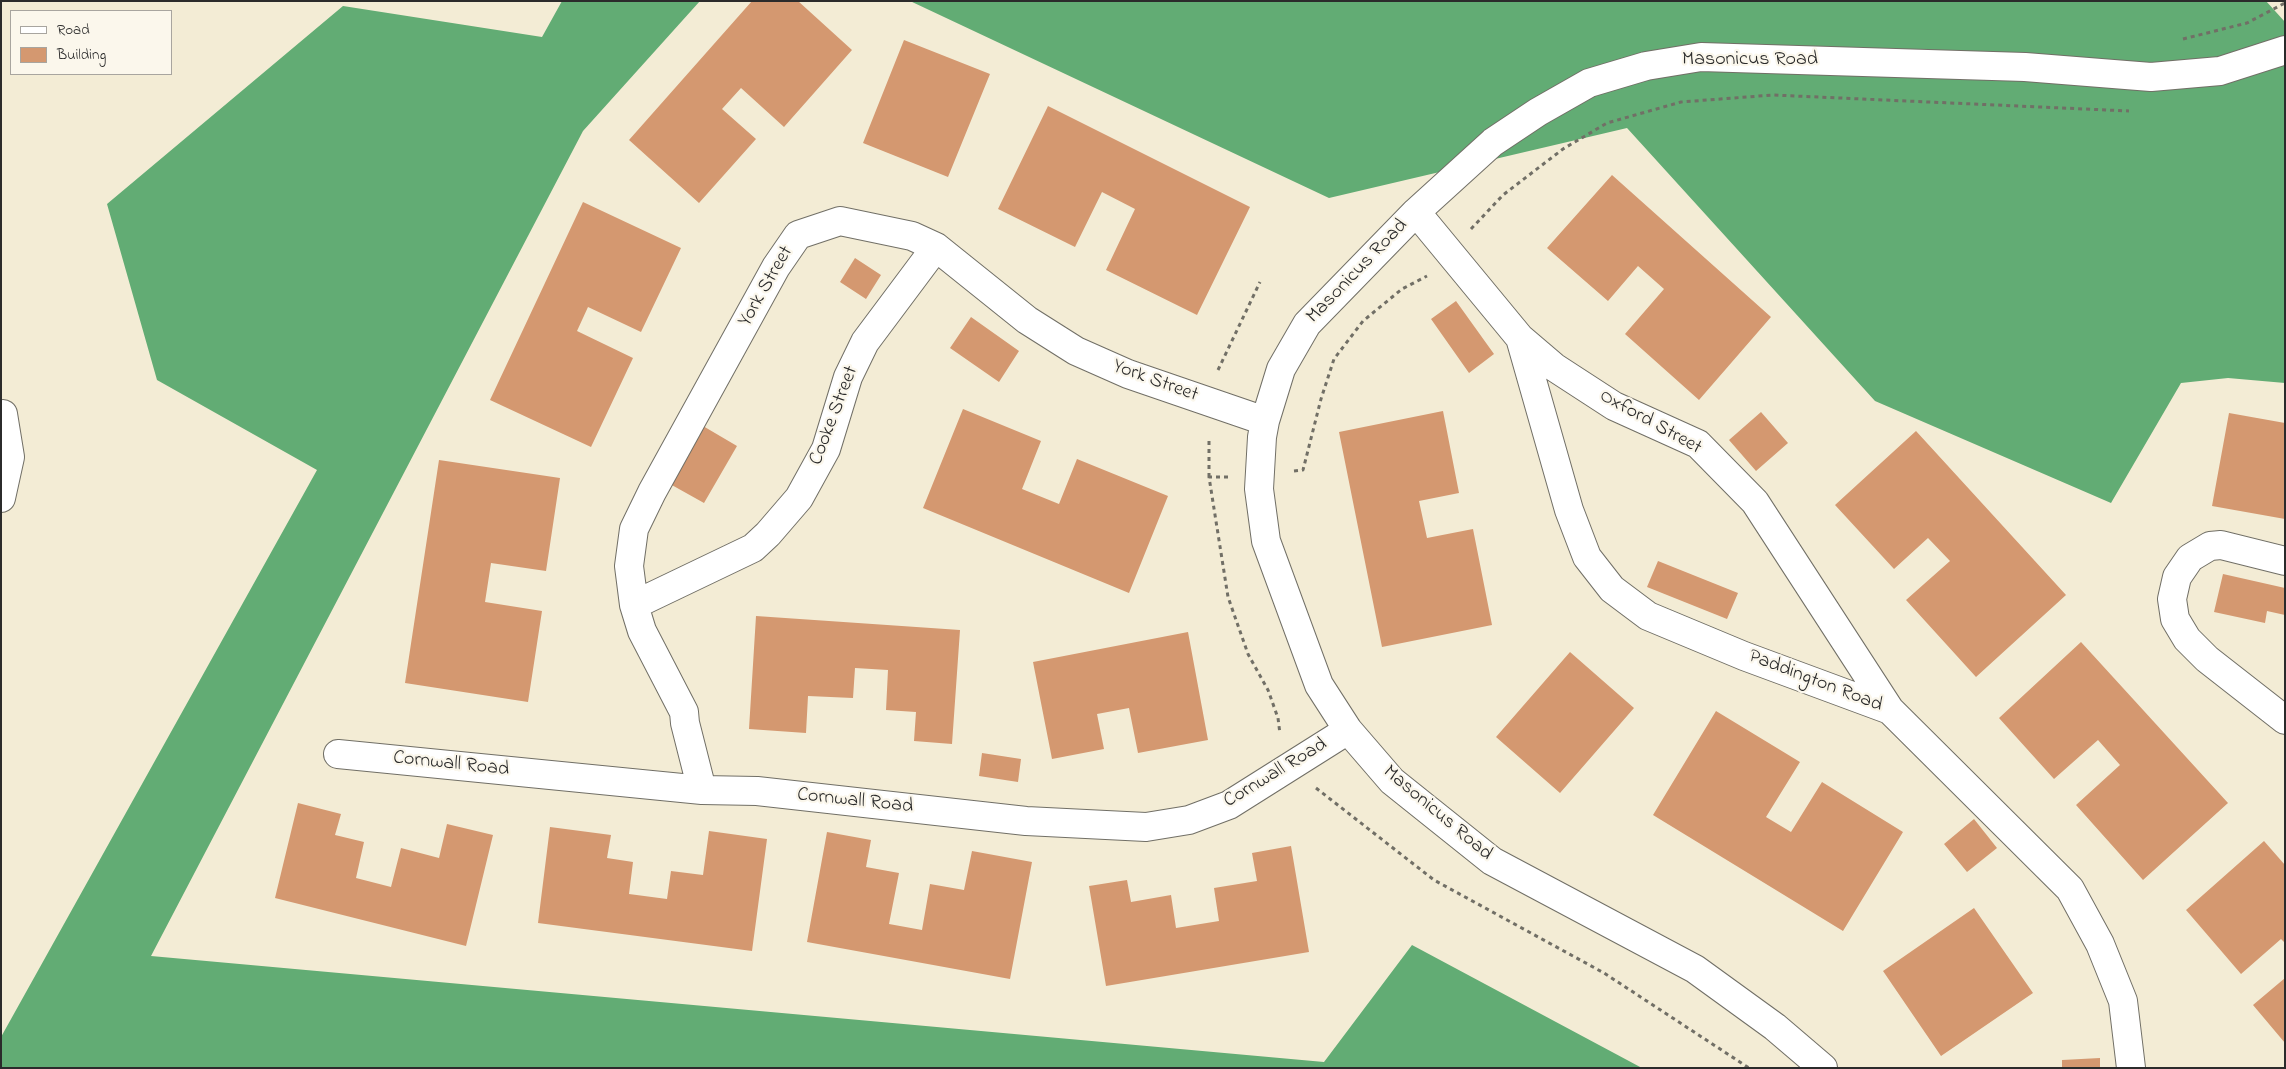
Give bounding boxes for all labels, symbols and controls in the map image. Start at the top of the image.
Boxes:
legend [10,10,172,75]
text: Road [57,19,90,41]
text: Building [57,44,106,66]
street label: Masonicus Road [1682,49,1818,73]
street label: Masonicus Road [1302,215,1414,329]
street label: York Street [734,242,800,332]
street label: York Street [1109,355,1201,409]
street label: Cooke Street [805,363,865,469]
street label: Oxford Street [1595,385,1705,461]
street label: Paddington Road [1745,645,1885,719]
street label: Cornwall Road [1220,734,1332,814]
street label: Cornwall Road [392,747,510,783]
street label: Masonicus Road [1377,761,1497,867]
street label: Cornwall Road [796,784,914,820]

